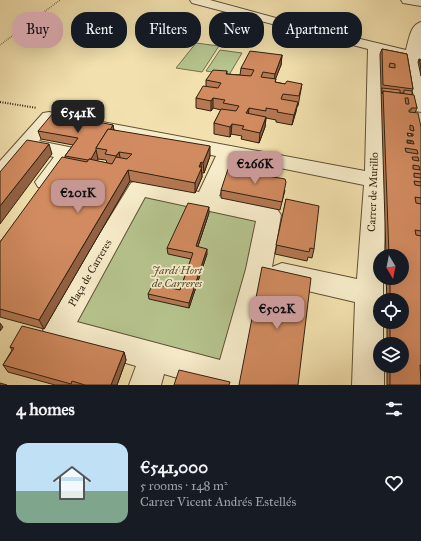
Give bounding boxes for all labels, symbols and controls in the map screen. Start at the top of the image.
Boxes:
chip: Buy [12,12,63,48]
chip: Rent [71,12,127,48]
chip: Filters [135,12,201,48]
chip: New [209,12,264,48]
chip: Apartment [272,12,362,48]
pin: €541K [50,100,106,134]
text: €541K [60,105,96,121]
pin: €266K [227,151,283,185]
street label: Carrer de Murillo [365,152,381,232]
text: €266K [237,156,273,172]
pin: €201K [50,180,106,214]
text: €201K [60,185,96,201]
street label: Plaça de Carreres [65,237,115,309]
north arrow [373,249,409,285]
map controls [373,249,409,373]
park label: Jardí Hort de Carreres [151,264,203,290]
button: locate [373,293,409,329]
pin: €502K [249,296,305,330]
text: €502K [258,301,296,317]
button: layers [373,337,409,373]
icon: filters [383,398,405,420]
text: 4 homes [16,399,75,420]
text: €541,000 [140,457,208,478]
icon: home [48,459,96,507]
icon: heart [383,472,405,494]
text: 5 rooms · 148 m² [140,478,228,494]
text: Carrer Vicent Andrés Estellés [140,494,296,510]

